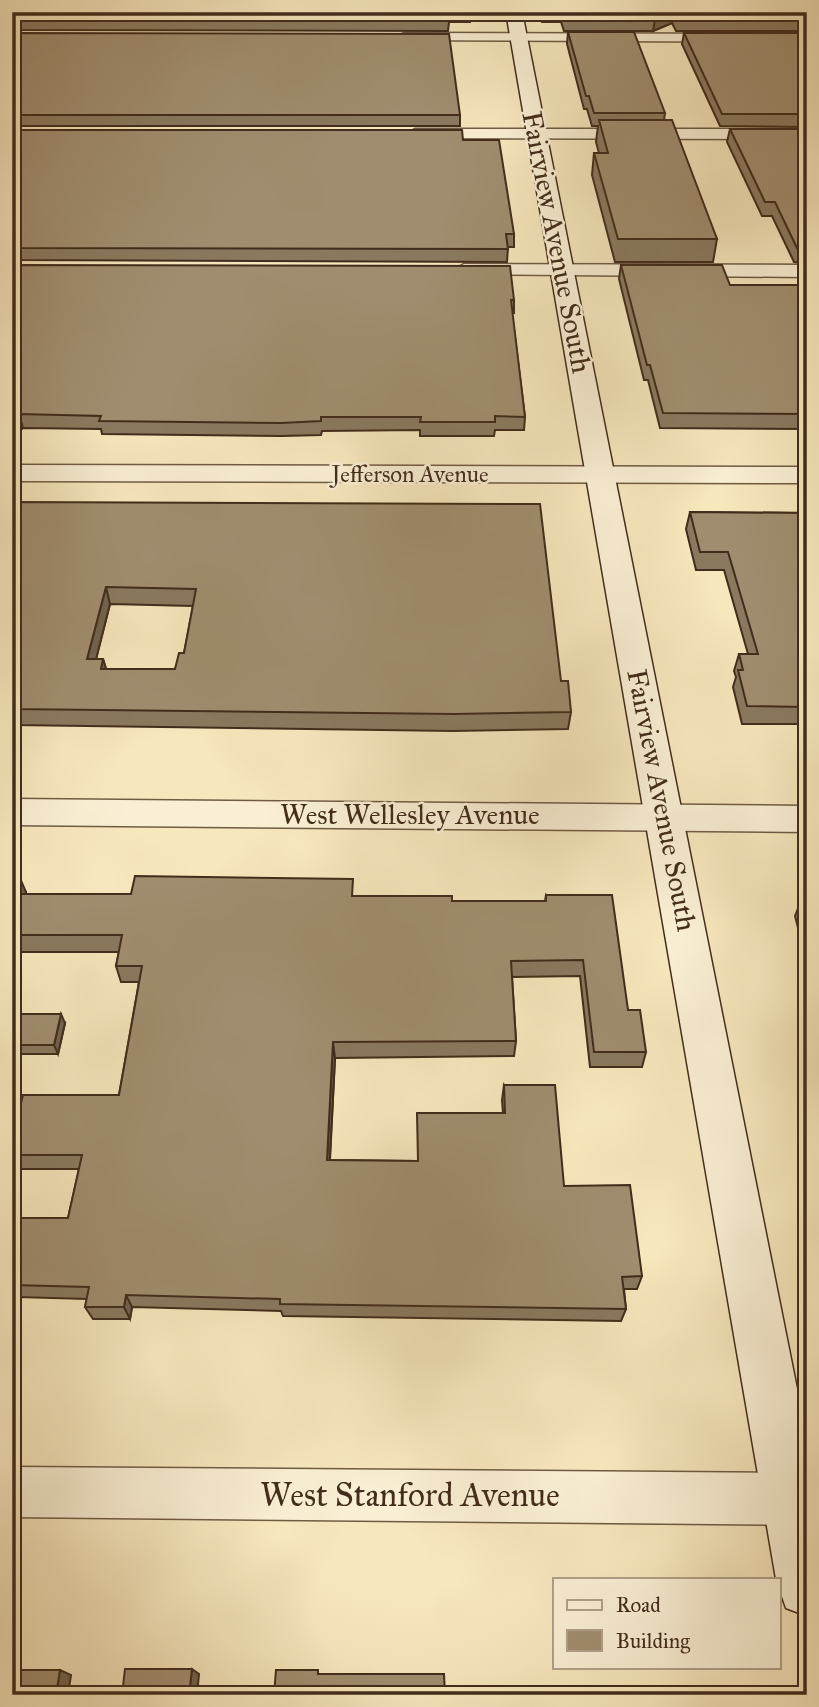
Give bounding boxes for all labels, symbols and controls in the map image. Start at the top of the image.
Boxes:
street label: Fairview Avenue South [514,108,600,376]
street label: Jefferson Avenue [328,460,489,488]
street label: Fairview Avenue South [619,666,705,934]
street label: West Wellesley Avenue [280,797,540,832]
street label: West Stanford Avenue [260,1475,560,1515]
legend [553,1578,780,1668]
text: Road [616,1592,661,1618]
text: Building [616,1628,690,1654]

